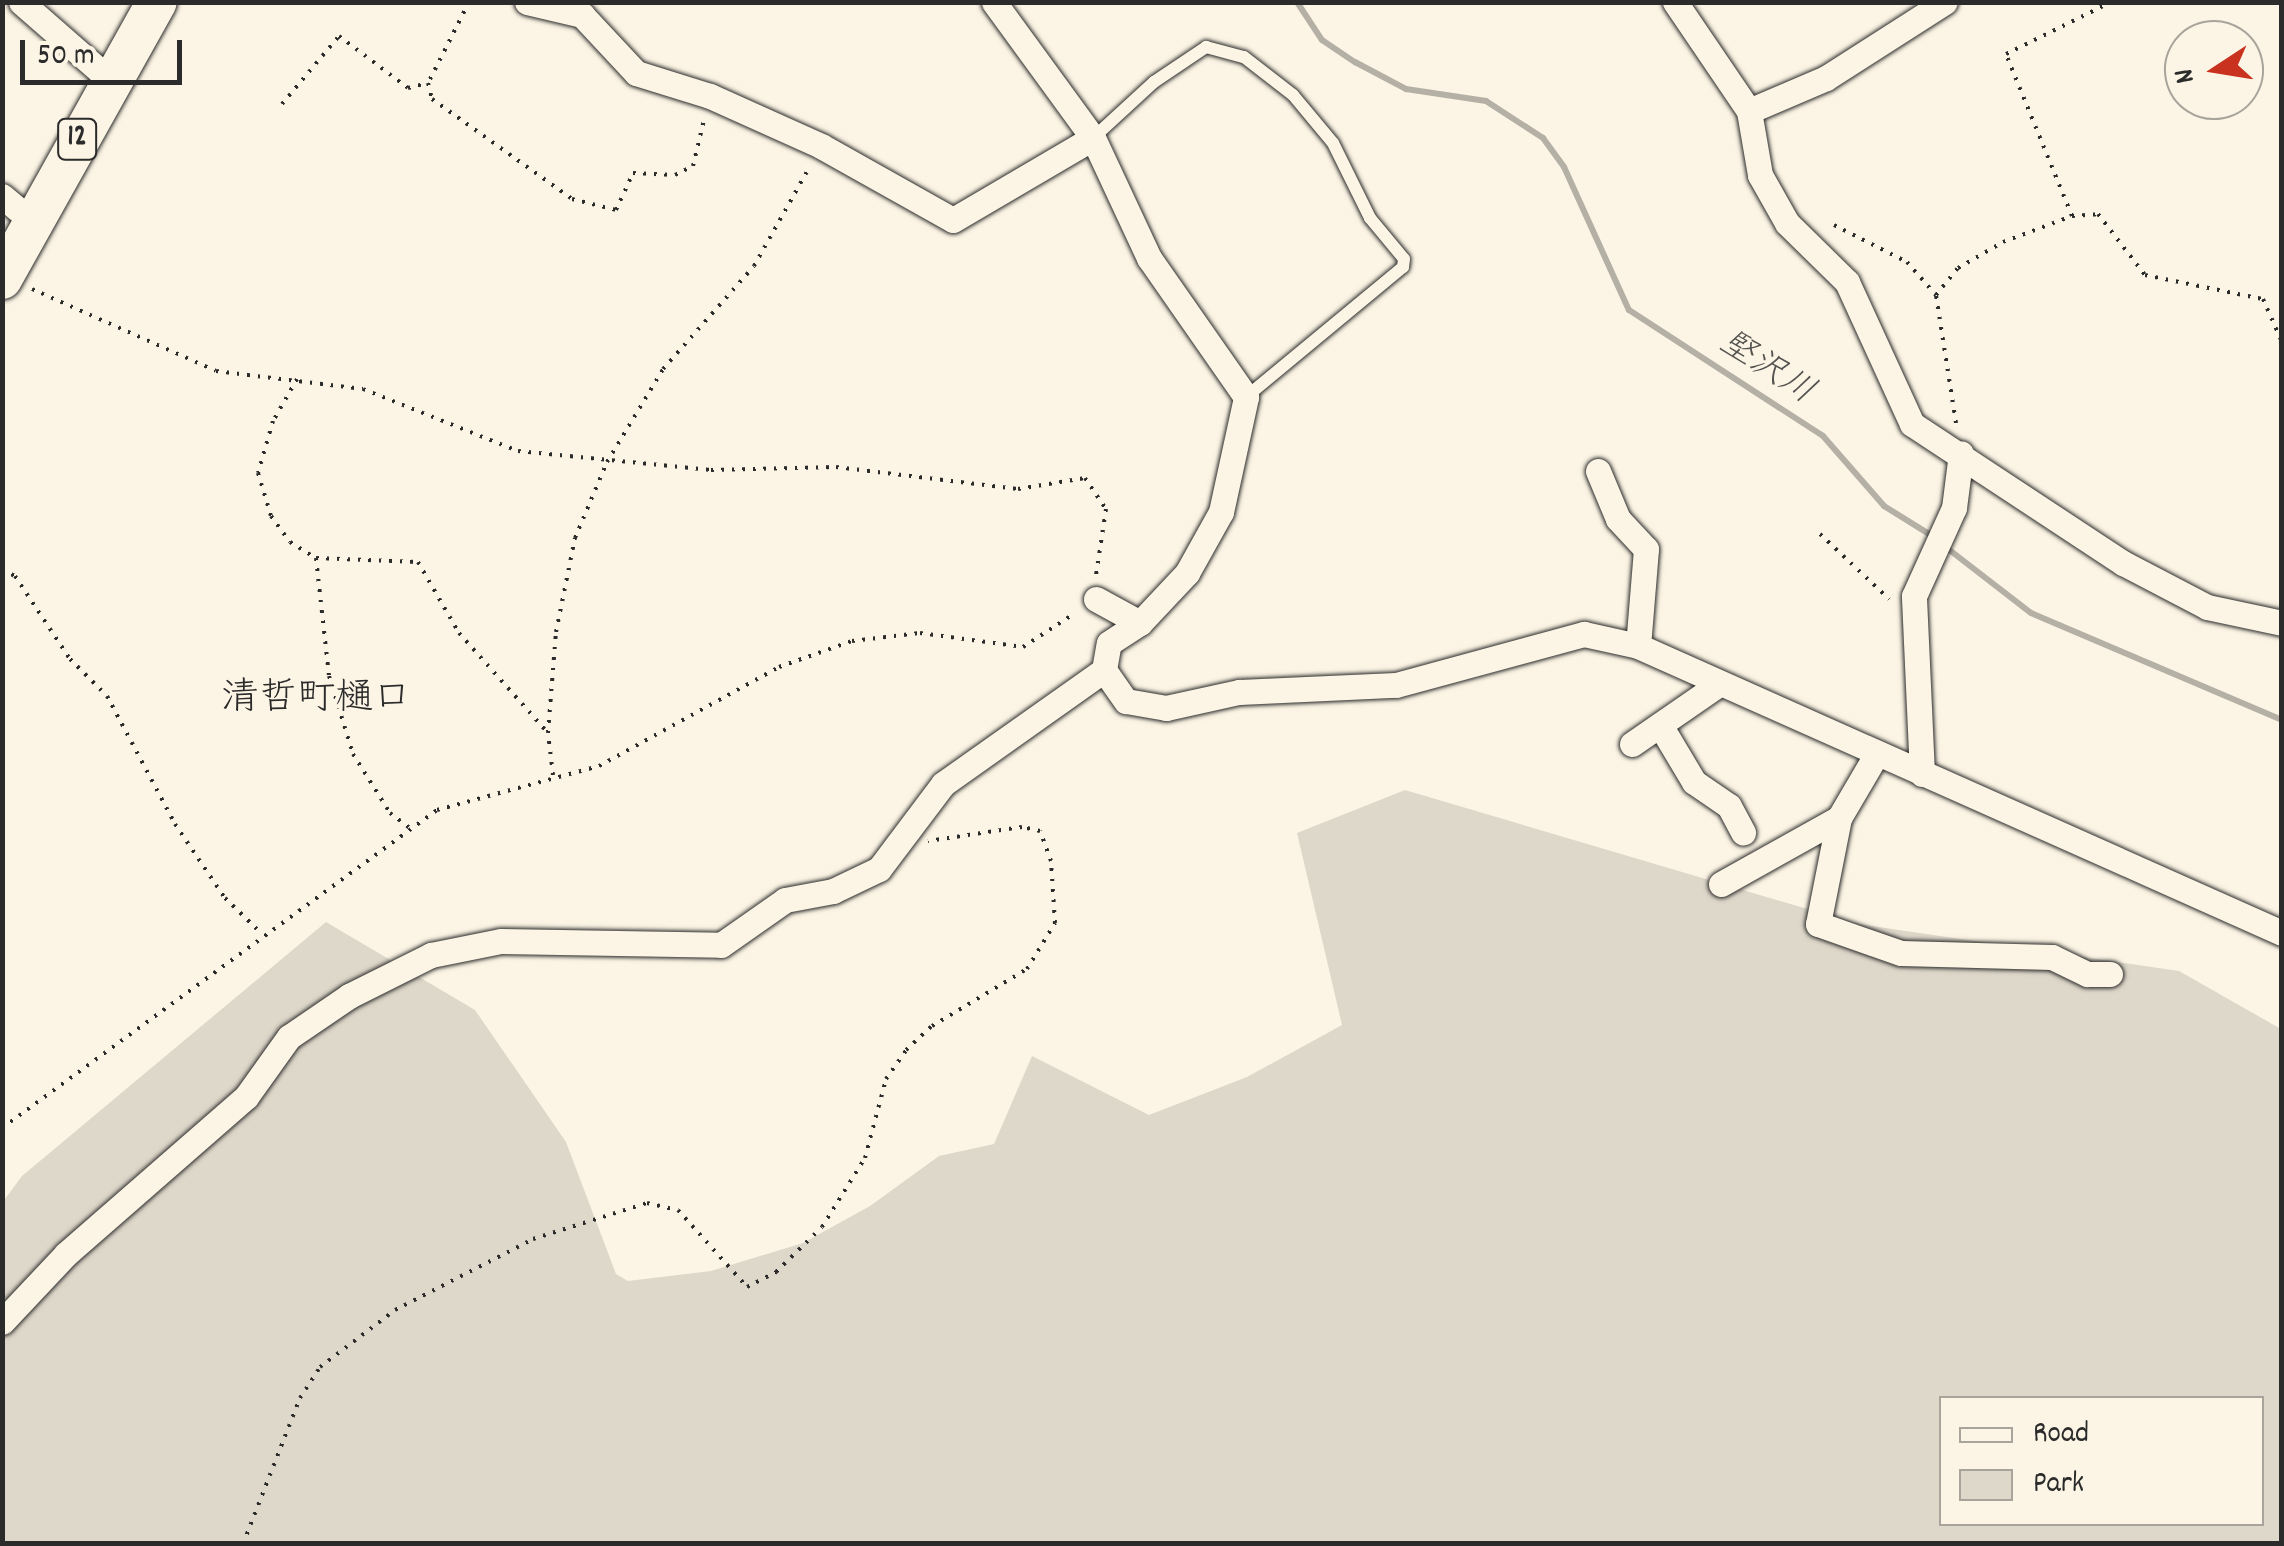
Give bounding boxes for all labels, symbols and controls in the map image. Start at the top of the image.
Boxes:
scale bar [25,20,188,82]
north arrow [2164,20,2264,120]
text: 50 m [37,36,95,79]
text: N [2166,65,2208,87]
road number: 12 [57,114,97,164]
water label: 堅沢川 [1711,323,1821,415]
district label: 清哲町樋口 [221,678,411,724]
legend [1939,1396,2264,1526]
text: Road [2033,1414,2089,1457]
text: Park [2033,1464,2084,1507]

